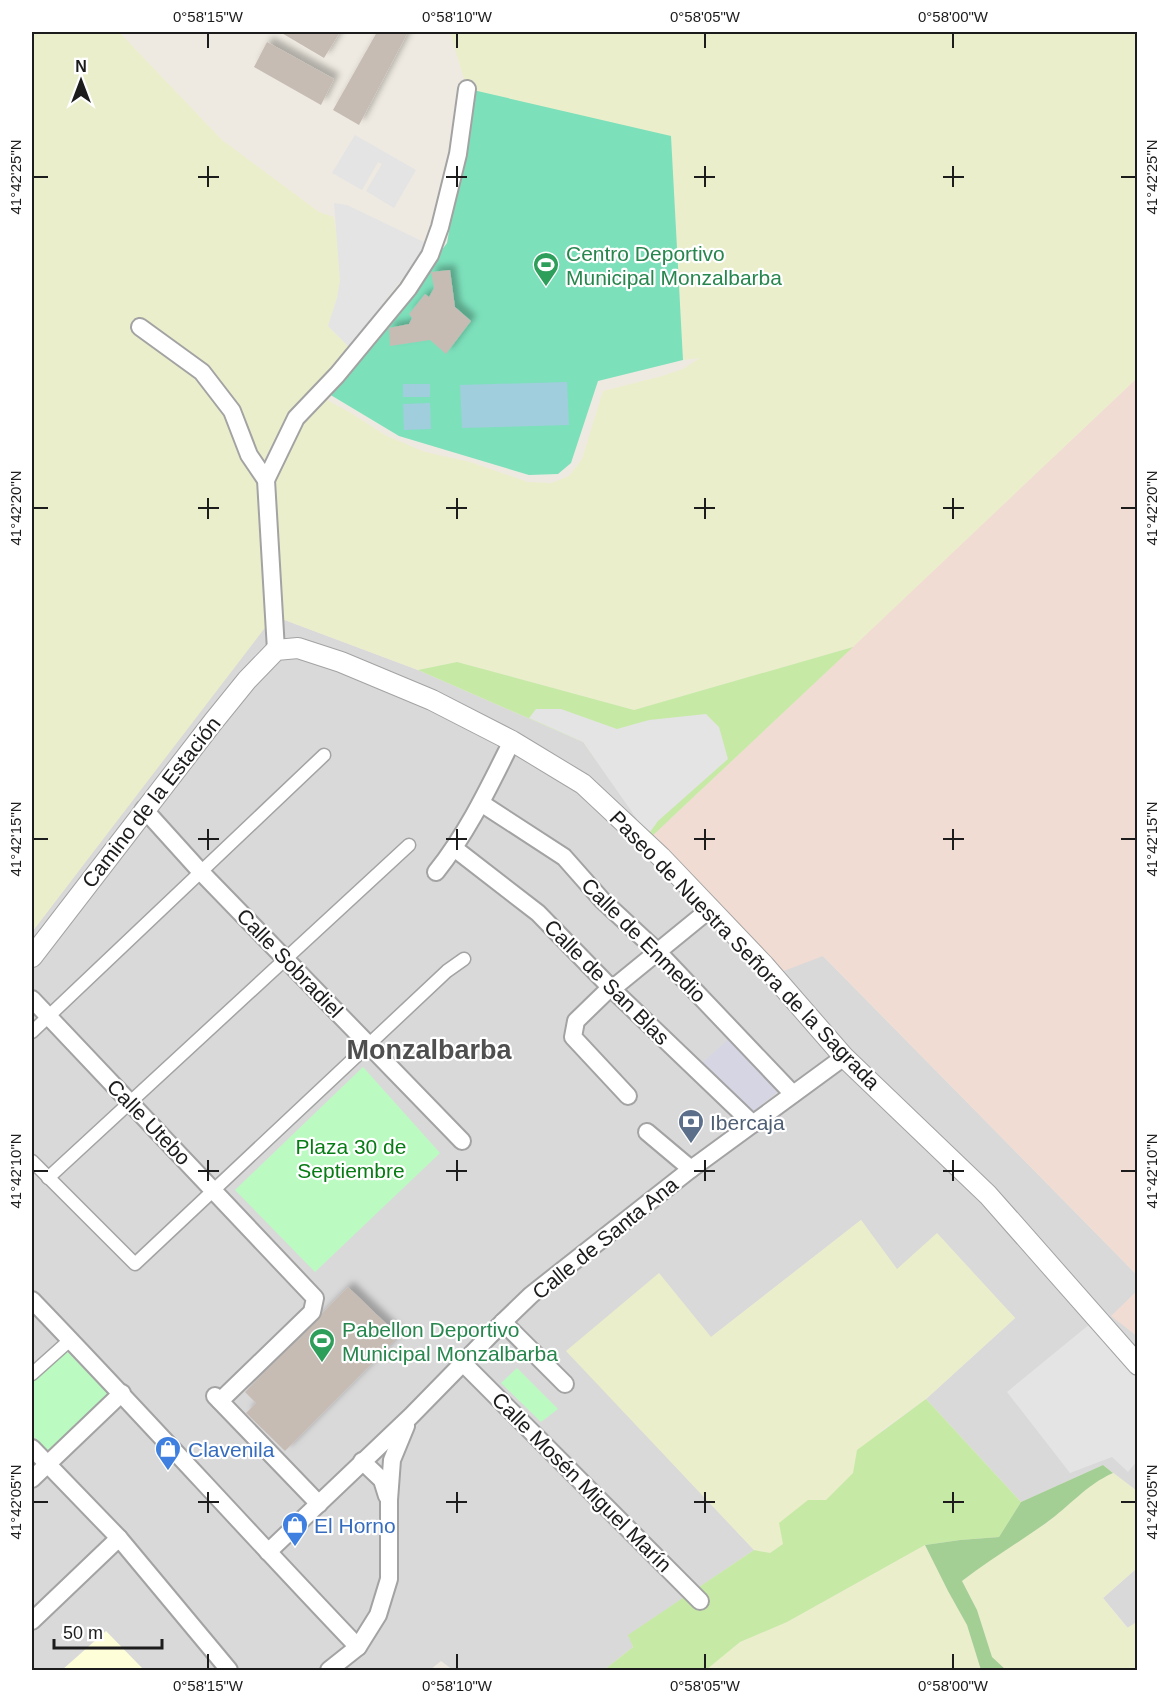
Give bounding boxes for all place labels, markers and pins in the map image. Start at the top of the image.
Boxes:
place label: Centro Deportivo Municipal Monzalbarba [566,242,782,289]
sports icon: Centro Deportivo Municipal Monzalbarba [531,250,561,288]
bank icon: Ibercaja [676,1107,706,1145]
place label: Ibercaja [710,1111,785,1134]
place label: Pabellon Deportivo Municipal Monzalbarba [342,1318,558,1365]
sports icon: Pabellon Deportivo Municipal Monzalbarba [307,1326,337,1364]
shop icon: Clavenila [153,1434,183,1472]
place label: Clavenila [188,1438,275,1461]
shop icon: El Horno [280,1510,310,1548]
place label: El Horno [314,1514,396,1537]

